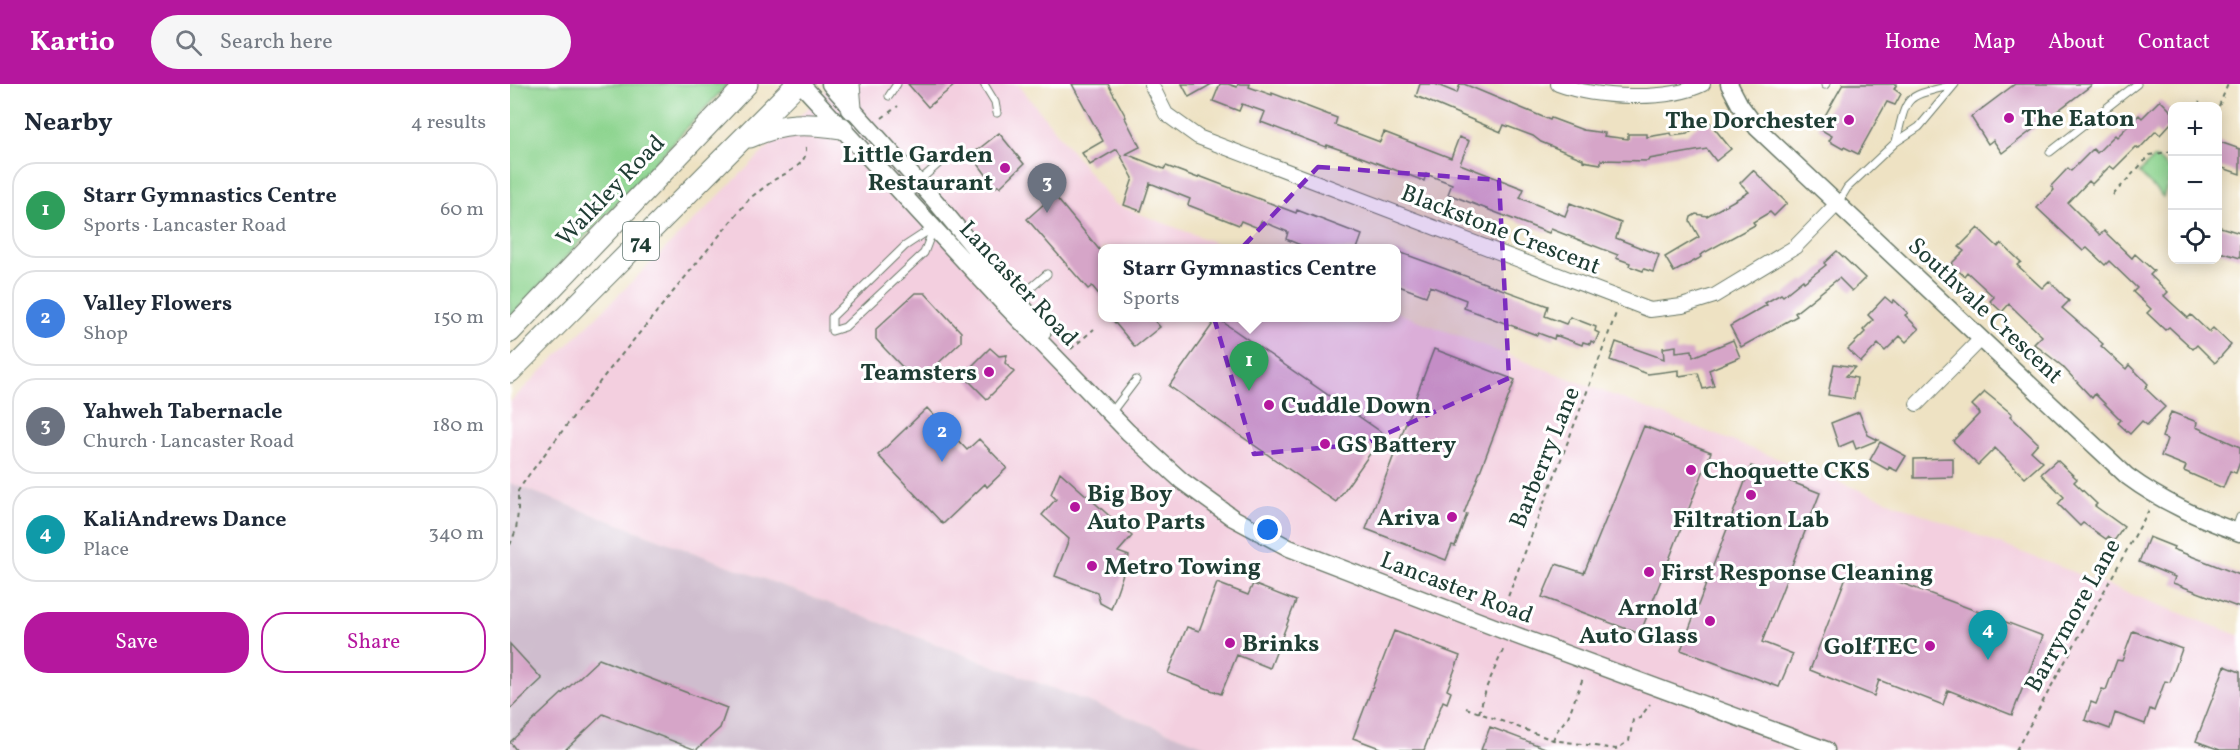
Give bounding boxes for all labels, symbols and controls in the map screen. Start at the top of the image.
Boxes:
search box [151,15,571,69]
text: Kartio [30,23,115,62]
icon: search [172,26,205,59]
text: Search here [220,27,333,58]
text: Home [1885,28,1940,57]
text: Map [1973,28,2015,57]
text: About [2048,28,2105,57]
text: Contact [2138,28,2210,57]
map controls [2168,102,2222,264]
button: + [2168,102,2222,156]
place label: The Eaton [2021,103,2135,137]
text: Nearby [24,105,113,141]
place label: The Dorchester [1665,105,1837,139]
text: 4 results [411,109,486,137]
marker: The Eaton [2002,111,2016,125]
marker: The Dorchester [1842,113,1856,127]
street label: Walkley Road [549,128,674,255]
place label: Little Garden Restaurant [843,139,993,201]
button: − [2168,156,2222,210]
marker: Little Garden Restaurant [998,161,1012,175]
pin: 3 [1028,164,1066,213]
street label: Blackstone Crescent [1396,177,1605,285]
text: Starr Gymnastics Centre [83,181,337,212]
text: 1 [41,196,50,224]
text: 60 m [440,196,484,224]
button: locate [2168,210,2222,264]
text: Sports · Lancaster Road [83,212,286,240]
street label: Lancaster Road [950,214,1085,355]
road number: 74 [623,222,659,260]
street label: Southvale Crescent [1899,230,2070,393]
popup [1098,244,1401,322]
text: Starr Gymnastics Centre [1123,254,1376,285]
text: Sports [1123,285,1180,313]
text: Valley Flowers [83,289,232,320]
text: 2 [40,304,51,332]
text: 150 m [433,304,484,332]
text: Shop [83,320,128,348]
pin: 1 [1230,342,1268,391]
place label: Teamsters [860,357,977,391]
marker: Teamsters [982,365,996,379]
street label: Barberry Lane [1502,382,1590,534]
place label: Cuddle Down [1281,390,1431,424]
text: Yahweh Tabernacle [83,397,282,428]
marker: Cuddle Down [1262,398,1276,412]
text: 3 [40,412,51,440]
text: 180 m [432,412,484,440]
pin: 2 [922,412,962,462]
text: Church · Lancaster Road [83,428,294,456]
place label: GS Battery [1337,429,1457,463]
marker: GS Battery [1318,437,1332,451]
place label: Choquette CKS [1703,455,1870,489]
marker: Choquette CKS [1684,463,1698,477]
place label: Big Boy Auto Parts [1087,478,1205,540]
marker: Filtration Lab [1744,488,1758,502]
marker: Big Boy Auto Parts [1068,500,1082,514]
place label: Ariva [1377,502,1440,536]
place label: Filtration Lab [1673,504,1829,538]
text: KaliAndrews Dance [83,505,286,536]
marker: Ariva [1445,510,1459,524]
your location [1253,515,1282,544]
text: 4 [39,520,52,548]
text: 340 m [428,520,484,548]
street label: Barrymore Lane [2017,533,2130,699]
text: Place [83,536,129,564]
street label: Lancaster Road [1375,544,1538,634]
place label: Metro Towing [1104,551,1261,585]
place label: First Response Cleaning [1661,557,1933,591]
marker: Metro Towing [1085,559,1099,573]
marker: First Response Cleaning [1642,565,1656,579]
place label: Arnold Auto Glass [1579,592,1698,654]
pin: 4 [1968,610,2008,660]
button: Save [24,612,249,673]
button: Share [261,612,486,673]
marker: Arnold Auto Glass [1703,614,1717,628]
place label: Brinks [1242,628,1319,662]
place label: GolfTEC [1824,631,1918,665]
marker: Brinks [1223,636,1237,650]
marker: GolfTEC [1923,639,1937,653]

